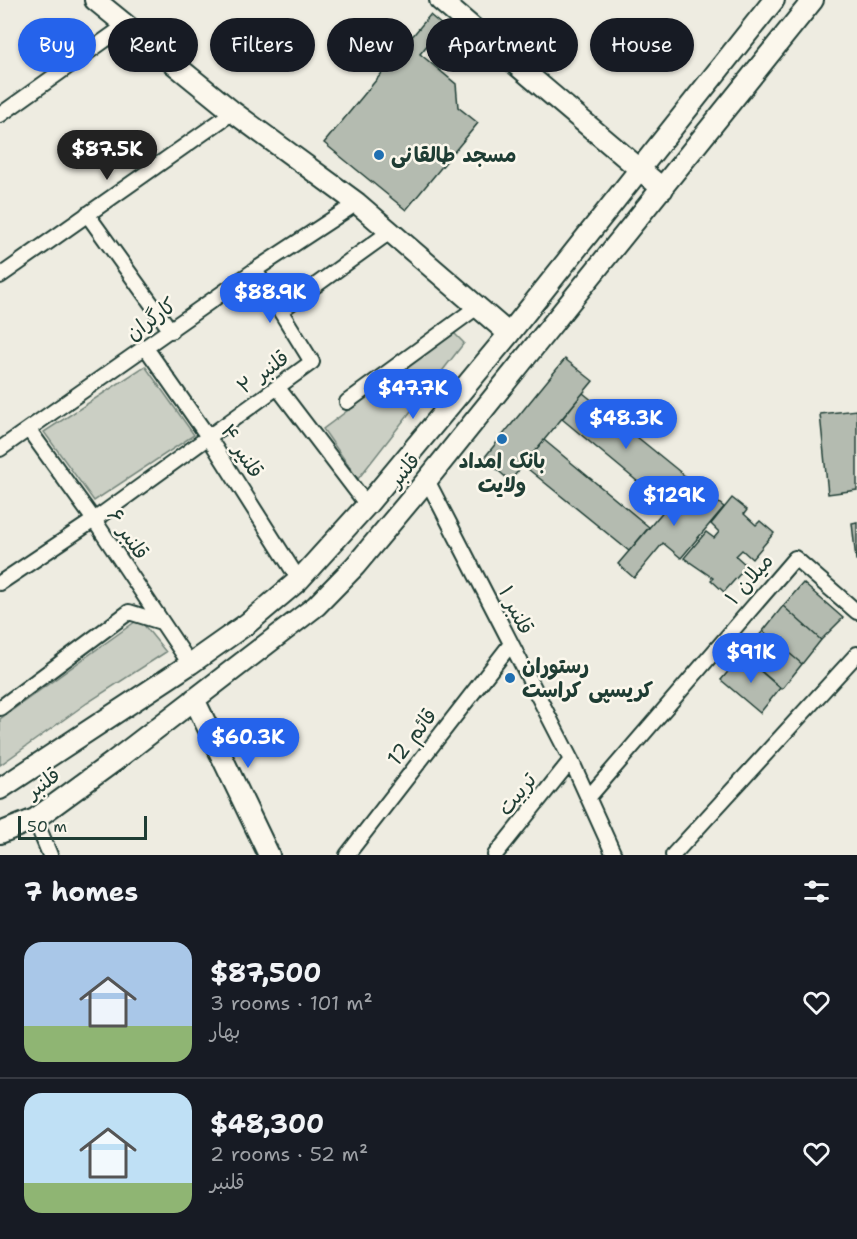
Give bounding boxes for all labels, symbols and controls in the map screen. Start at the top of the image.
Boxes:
chip: Buy [18,18,96,72]
chip: Rent [108,18,198,72]
chip: Filters [210,18,315,72]
chip: New [327,18,414,72]
chip: Apartment [426,18,578,72]
chip: House [590,18,694,72]
pin: $87.5K [58,130,156,181]
text: $87.5K [71,136,143,162]
place label: مسجد طالقانی [391,141,516,169]
marker: مسجد طالقانی [372,148,386,162]
pin: $88.9K [221,273,319,324]
text: $88.9K [234,279,306,305]
street label: کارگران [120,291,182,347]
street label: قلنبر ۲ [231,344,295,400]
pin: $47.7K [364,369,462,420]
text: $47.7K [378,375,448,401]
pin: $48.3K [577,399,675,450]
text: $48.3K [589,405,663,431]
street label: قلنیر ۴ [214,419,270,483]
marker: بانک امداد ولایت [495,432,509,446]
street label: قلنبر [380,447,426,494]
place label: بانک امداد ولایت [459,447,545,499]
pin: $129K [632,476,716,527]
text: $129K [643,482,705,508]
street label: قلنبر ۶ [101,503,155,565]
street label: میلان ۱ [719,547,779,611]
street label: قلنبر ۱ [492,581,540,639]
pin: $91K [715,633,787,684]
text: $91K [726,639,776,665]
place label: رستوران کریسپی کراست [522,652,654,704]
marker: رستوران کریسپی کراست [503,671,517,685]
street label: قائم 12 [381,702,445,773]
pin: $60.3K [199,718,297,769]
text: $60.3K [211,724,285,750]
street label: قلنبر [18,761,66,806]
street label: تربیت [491,766,543,821]
scale bar [18,813,147,840]
text: 50 m [27,816,67,837]
text: 7 homes [24,874,138,909]
icon: filters [800,875,833,908]
text: $87,500 [210,955,322,990]
icon: home [72,966,144,1038]
icon: heart [800,986,833,1019]
text: 3 rooms · 101 m² [210,990,373,1016]
text: بهار [210,1018,240,1044]
text: $48,300 [210,1106,324,1141]
icon: home [72,1117,144,1189]
icon: heart [800,1137,833,1170]
text: 2 rooms · 52 m² [210,1141,368,1167]
text: قلنبر [210,1169,245,1195]

